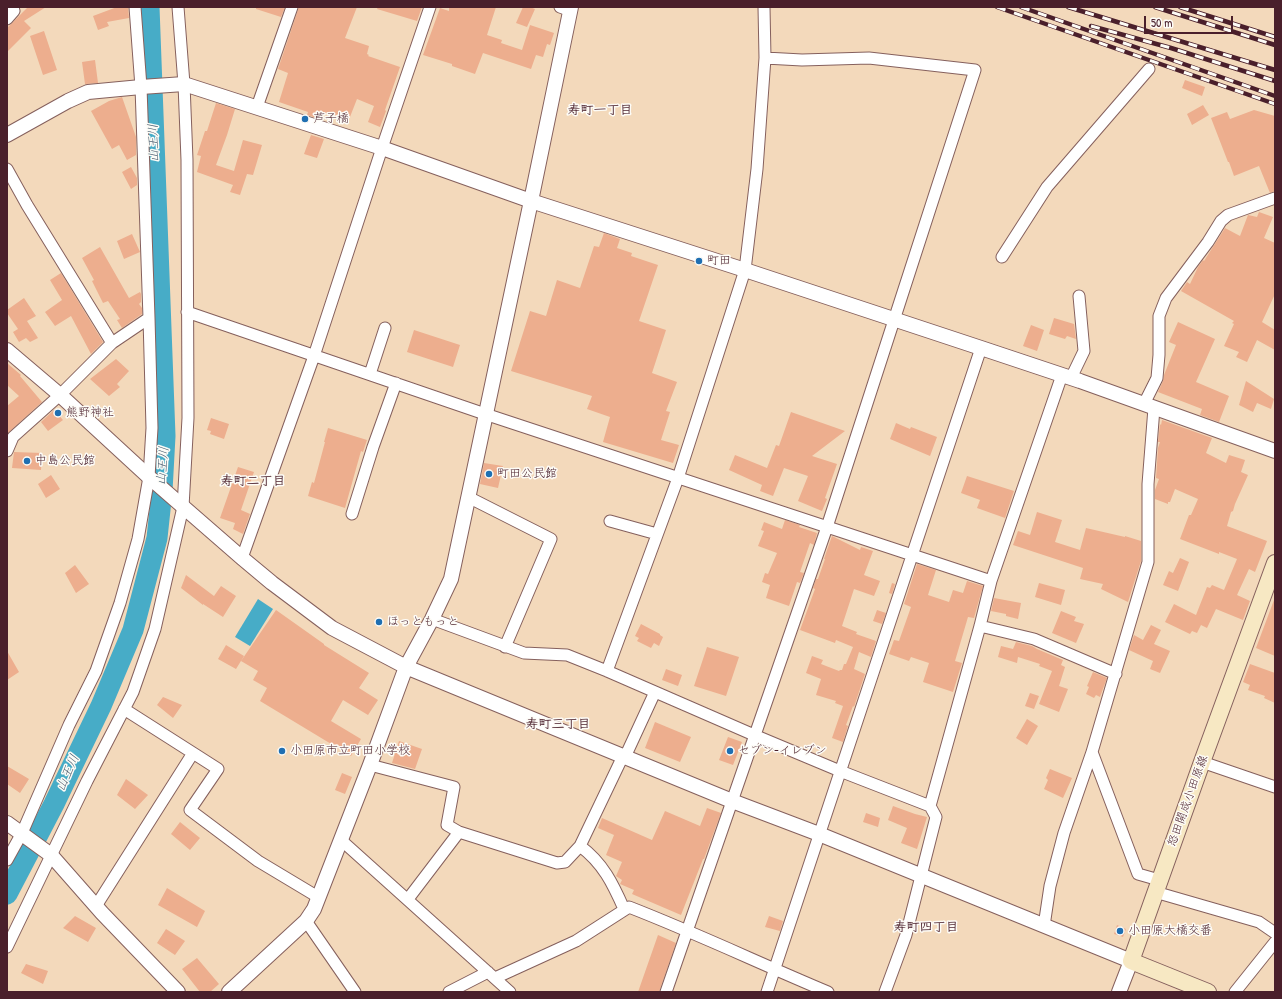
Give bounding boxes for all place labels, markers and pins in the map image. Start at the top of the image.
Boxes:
place label: 芦子橋 [313,112,349,126]
marker: 芦子橋 [300,114,310,124]
place label: 町田 [707,254,731,268]
marker: 町田 [694,256,704,266]
place label: 熊野神社 [66,406,114,420]
marker: 熊野神社 [53,408,63,418]
place label: 中島公民館 [35,454,95,468]
marker: 中島公民館 [22,456,32,466]
place label: 町田公民館 [497,467,557,481]
marker: 町田公民館 [484,469,494,479]
place label: ほっともっと [387,615,459,629]
marker: ほっともっと [374,617,384,627]
place label: 小田原市立町田小学校 [290,744,410,758]
place label: セブン-イレブン [738,744,827,758]
marker: 小田原市立町田小学校 [277,746,287,756]
marker: セブン-イレブン [725,746,735,756]
place label: 小田原大橋交番 [1128,924,1212,938]
marker: 小田原大橋交番 [1115,926,1125,936]

